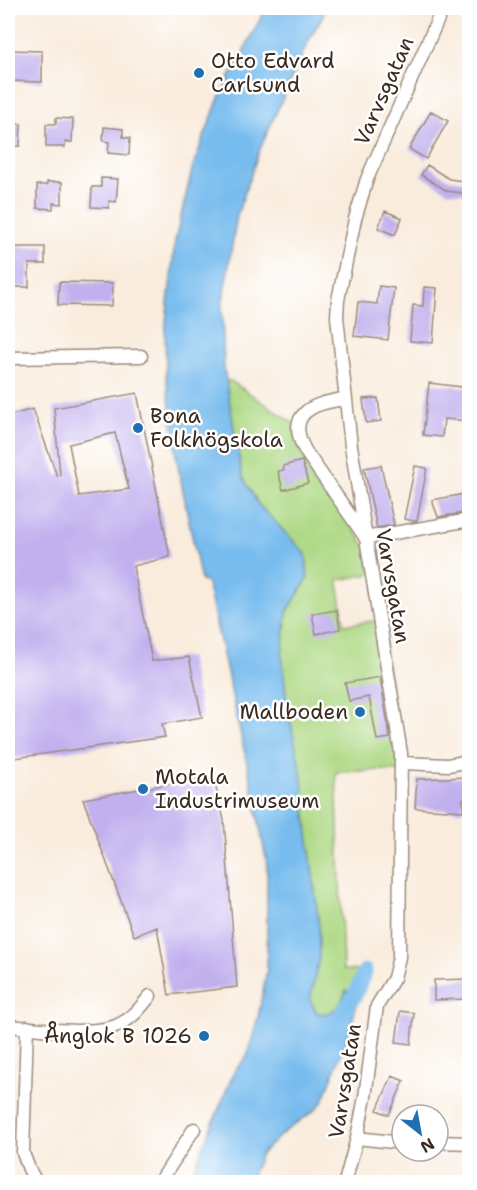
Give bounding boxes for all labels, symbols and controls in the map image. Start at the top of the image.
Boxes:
street label: Varvsgatan [348,32,420,150]
place label: Otto Edvard Carlsund [211,47,335,99]
marker: Otto Edvard Carlsund [192,66,206,80]
place label: Bona Folkhögskola [150,402,283,454]
marker: Bona Folkhögskola [131,421,145,435]
street label: Varvsgatan [369,526,417,646]
place label: Mallboden [239,698,348,726]
marker: Mallboden [353,705,367,719]
place label: Motala Industrimuseum [155,763,319,815]
marker: Motala Industrimuseum [136,782,150,796]
place label: Ånglok B 1026 [44,1021,192,1050]
street label: Varvsgatan [322,1021,368,1141]
marker: Ånglok B 1026 [197,1029,211,1043]
north arrow [390,1103,450,1163]
text: N [417,1133,438,1158]

